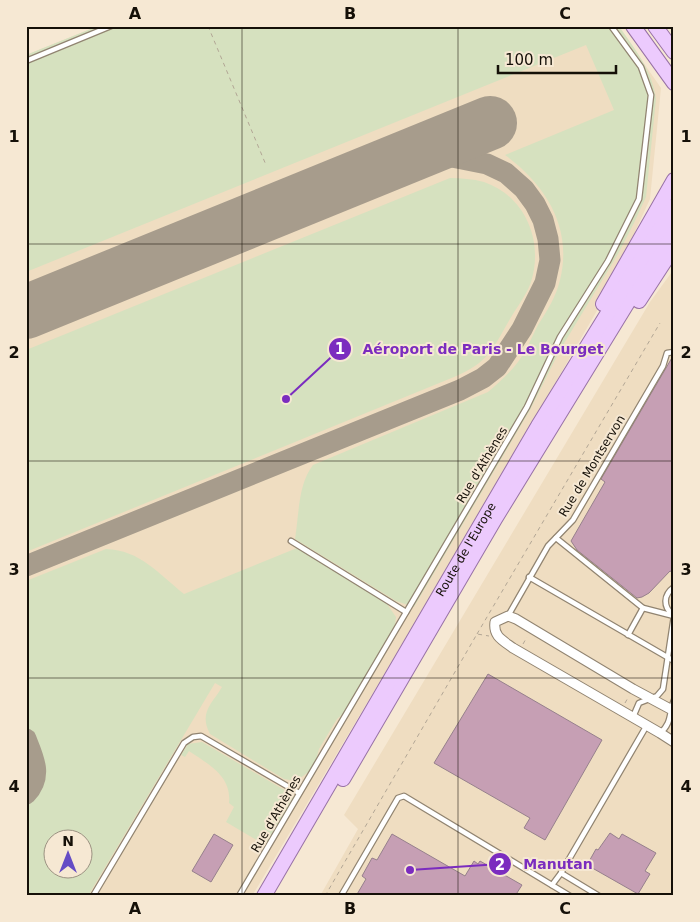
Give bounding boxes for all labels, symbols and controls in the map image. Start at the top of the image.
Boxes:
text: A [129,4,142,23]
text: B [344,4,356,23]
text: C [559,4,571,23]
scale bar [498,42,615,74]
text: 100 m [505,51,553,69]
text: 1 [8,127,20,146]
text: 1 [680,127,692,146]
callout: Aéroport de Paris - Le Bourget [327,334,613,363]
text: 1 [335,340,345,358]
text: Aéroport de Paris - Le Bourget [363,341,604,357]
text: 2 [8,343,20,362]
text: 2 [680,343,692,362]
street label: Rue de Montservon [556,413,628,519]
street label: Rue d'Athènes [454,424,510,506]
street label: Route de l'Europe [433,500,499,599]
text: 3 [8,560,20,579]
text: 3 [680,560,692,579]
street label: Rue d'Athènes [248,773,304,855]
text: 4 [8,777,20,796]
text: 4 [680,777,692,796]
north arrow [42,830,92,880]
text: N [62,833,74,849]
callout: Manutan [488,850,602,879]
text: 2 [495,856,505,874]
text: Manutan [523,856,593,872]
text: A [129,899,142,918]
text: B [344,899,356,918]
text: C [559,899,571,918]

